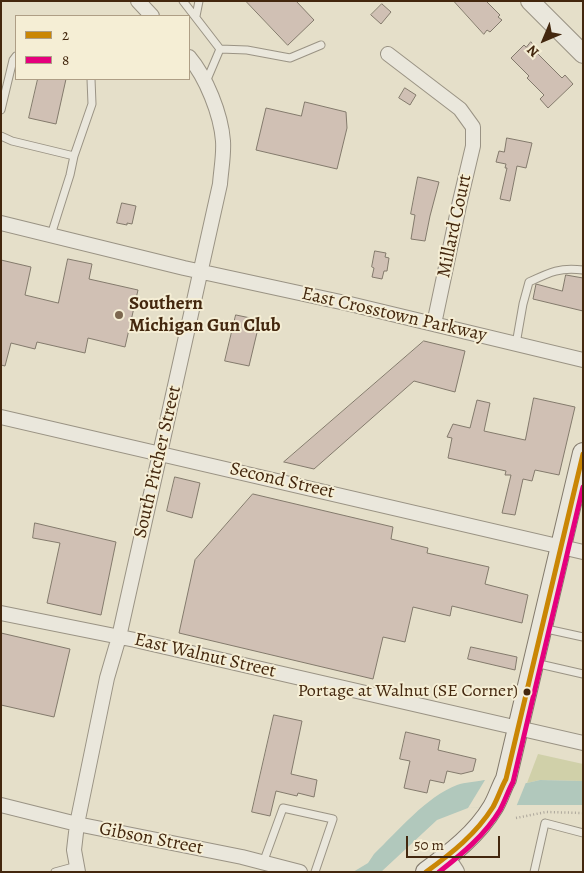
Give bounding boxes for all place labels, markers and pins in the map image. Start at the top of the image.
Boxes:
place label: Southern Michigan Gun Club [129,293,280,337]
marker: Southern Michigan Gun Club [113,309,125,321]
place label: Portage at Walnut (SE Corner) [298,681,518,703]
marker: Portage at Walnut (SE Corner) [522,687,532,697]

